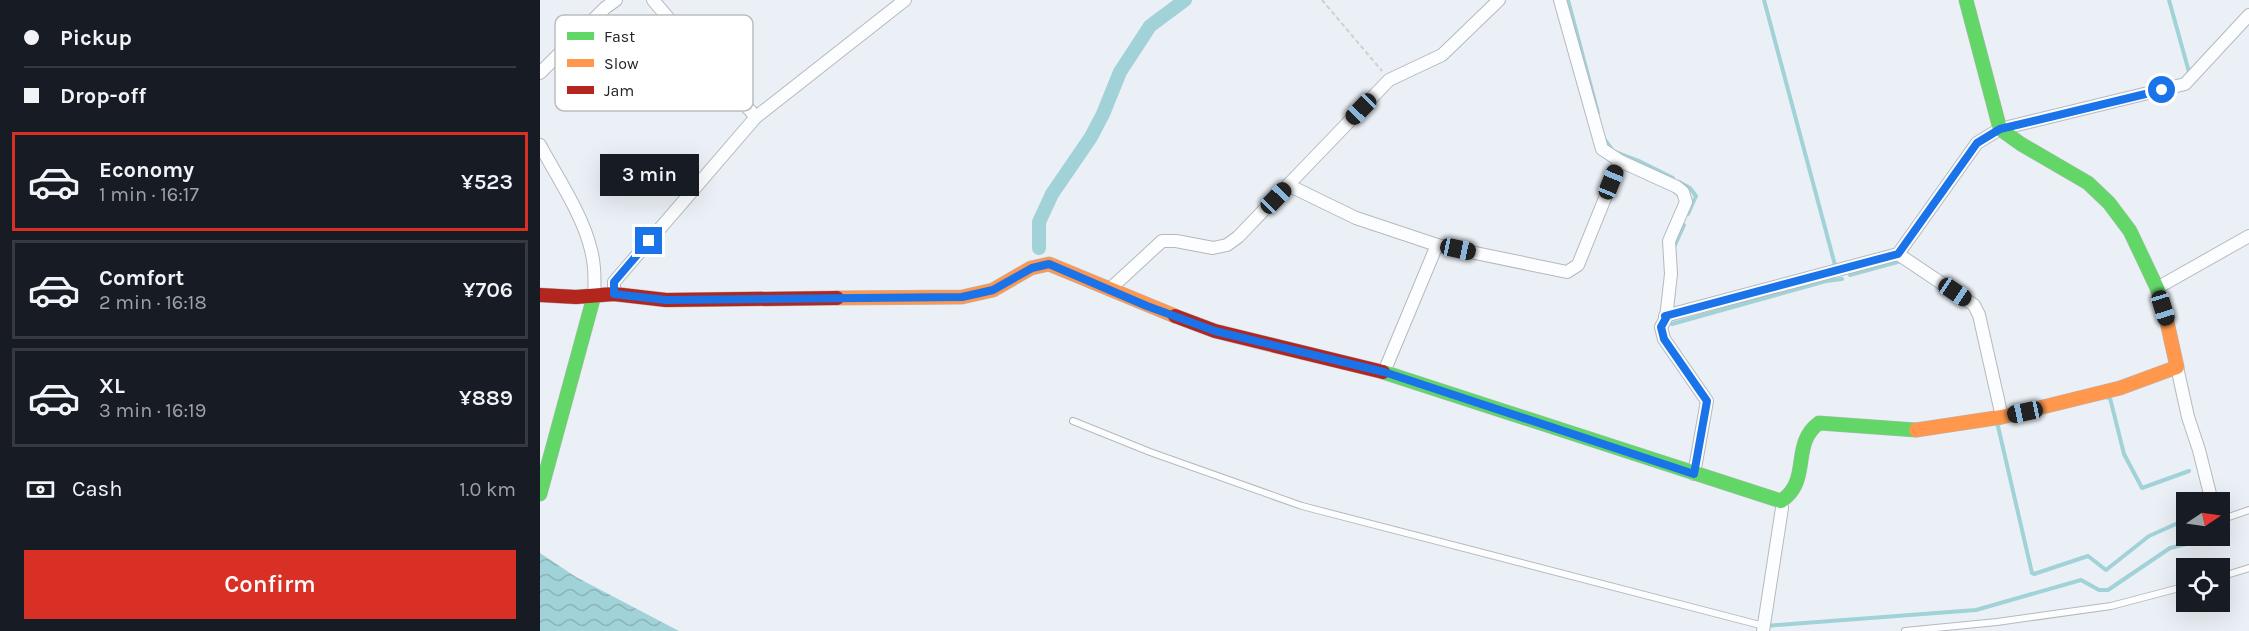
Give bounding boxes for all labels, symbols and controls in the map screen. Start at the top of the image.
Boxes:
legend [555,15,753,111]
text: Pickup [60,25,132,51]
text: Fast [604,27,635,46]
text: Slow [604,54,639,73]
route start [2148,76,2175,103]
text: Jam [604,81,634,100]
text: Drop-off [60,83,146,109]
car [1342,90,1380,128]
callout: 3 min [600,154,698,196]
icon: car [27,155,81,209]
text: Economy [99,157,194,183]
car [1596,162,1626,202]
text: 3 min [622,163,677,186]
text: ¥523 [461,169,513,195]
car [1257,179,1295,217]
text: 1 min · 16:17 [99,183,199,206]
route end [635,227,662,254]
car [1439,236,1477,262]
icon: car [27,263,81,317]
text: Comfort [99,265,184,291]
car [1935,274,1975,310]
text: ¥706 [463,277,513,303]
car [2149,288,2177,328]
text: 2 min · 16:18 [99,291,207,314]
icon: car [27,371,81,425]
text: XL [99,373,125,399]
text: ¥889 [459,385,513,411]
text: 3 min · 16:19 [99,399,206,422]
car [2006,399,2044,425]
icon: cash [24,473,57,506]
text: Cash [72,476,122,502]
text: 1.0 km [459,478,516,501]
north arrow [2176,492,2230,546]
map controls [2176,492,2230,612]
button: Confirm [24,550,516,619]
button: locate [2176,558,2230,612]

